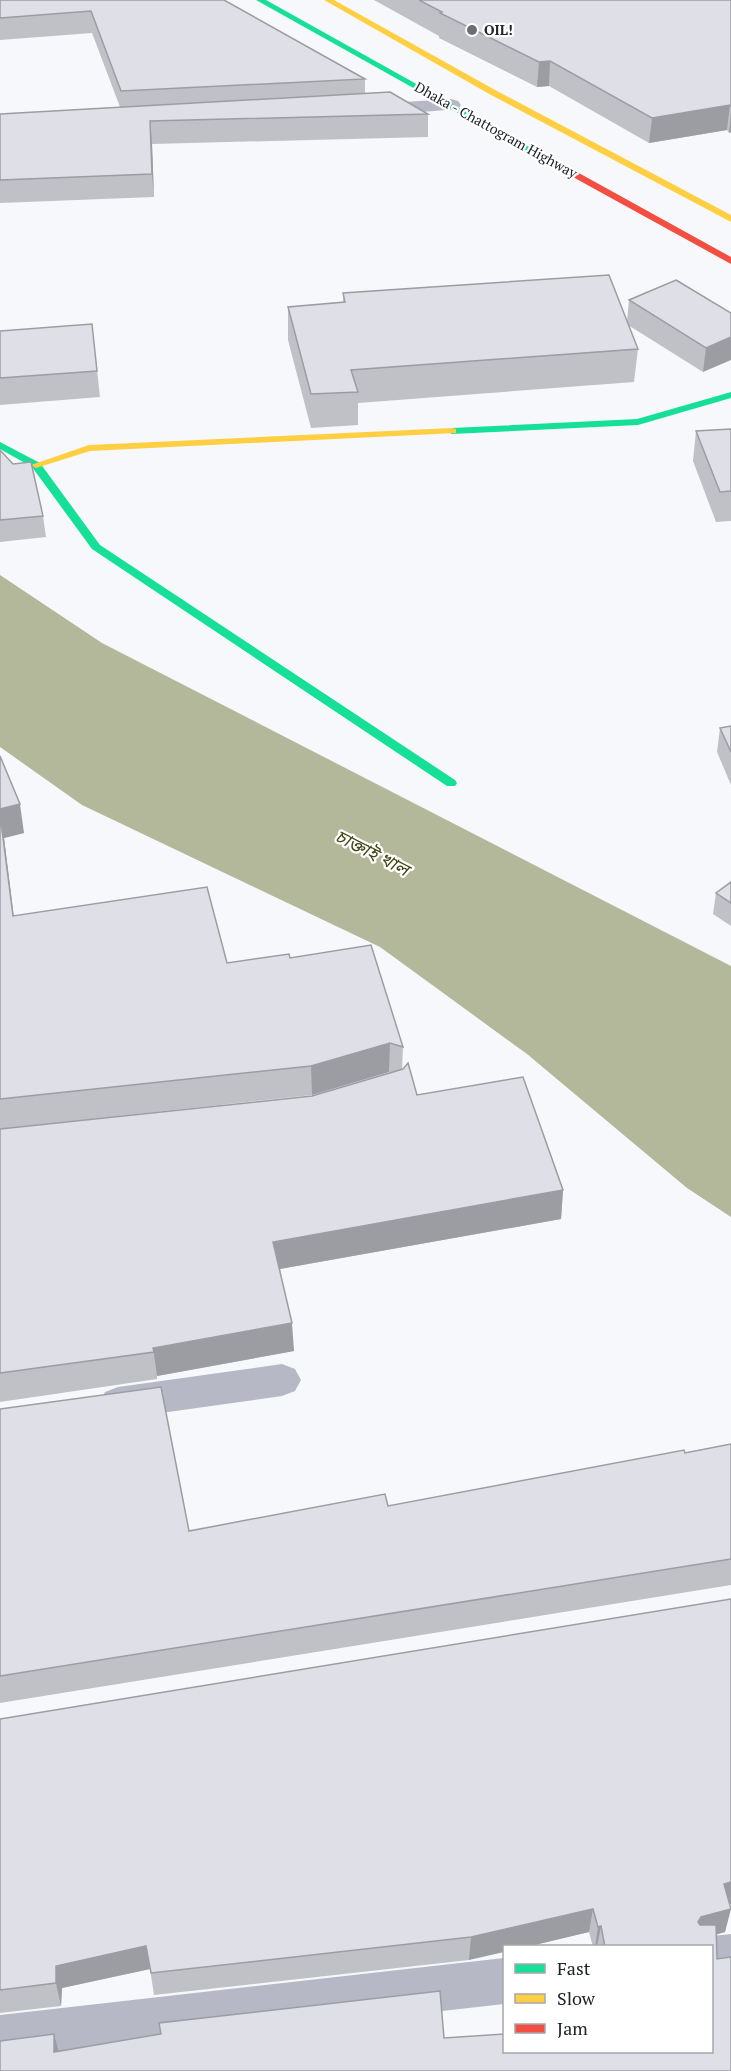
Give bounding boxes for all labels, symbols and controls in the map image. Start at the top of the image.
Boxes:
place label: OIL! [484,20,513,39]
marker: OIL! [465,23,479,37]
street label: Dhaka - Chattogram Highway [412,77,582,183]
water label: চাক্তাই খাল [332,823,417,883]
legend [503,1945,713,2053]
text: Fast [557,1956,591,1980]
text: Slow [557,1986,596,2010]
text: Jam [557,2016,588,2040]

